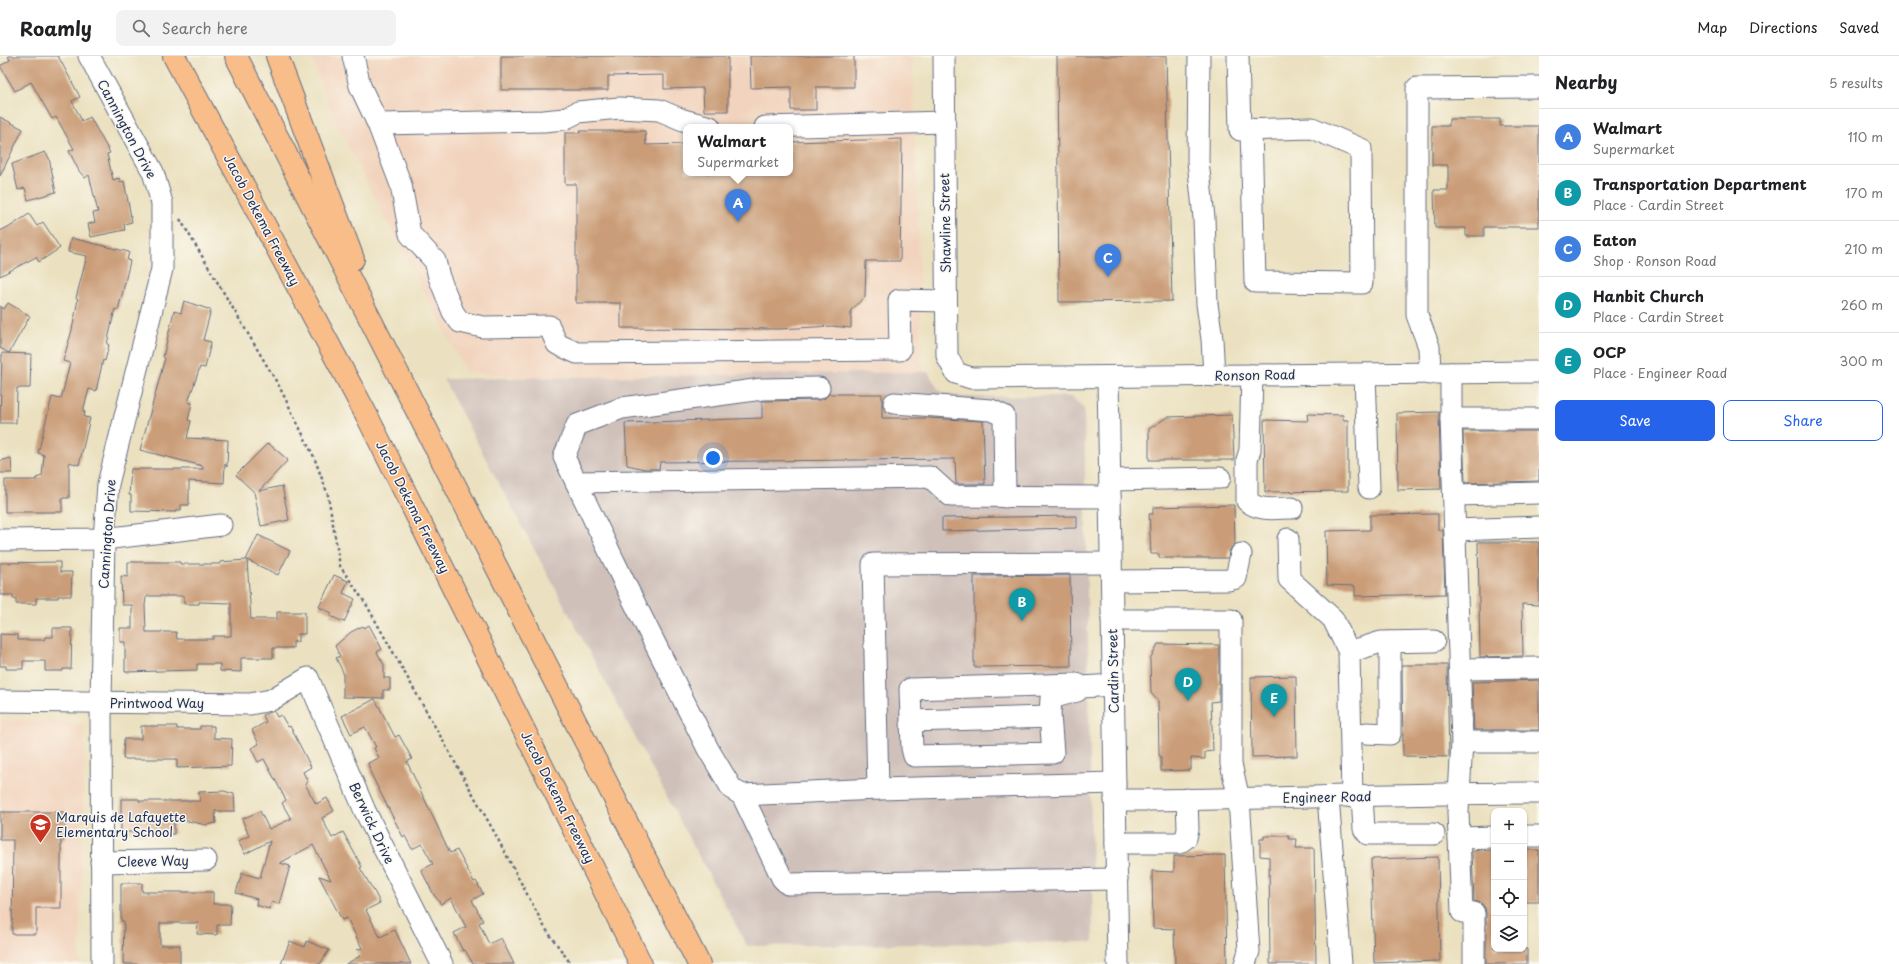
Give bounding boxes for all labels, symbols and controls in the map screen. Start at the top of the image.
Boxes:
search box [116,10,396,46]
text: Roamly [20,14,92,42]
text: Search here [162,16,248,39]
icon: search [130,17,152,39]
text: Map [1697,17,1727,38]
text: Directions [1749,17,1817,38]
text: Saved [1839,17,1879,38]
text: Nearby [1555,69,1617,95]
text: 5 results [1829,73,1883,92]
street label: Cannington Drive [93,76,162,182]
text: Walmart [1593,116,1662,139]
popup [683,124,793,176]
text: A [1563,127,1573,146]
text: 110 m [1848,127,1883,146]
text: Walmart [697,129,766,152]
text: Supermarket [1593,139,1675,158]
street label: Jacob Dekema Freeway [220,151,305,289]
text: Supermarket [697,152,779,171]
text: Transportation Department [1593,172,1807,195]
street label: Shawline Street [934,173,955,273]
text: B [1564,183,1572,202]
text: 170 m [1845,183,1883,202]
pin: A [725,189,751,222]
text: Place · Cardin Street [1593,195,1724,214]
text: Eaton [1593,228,1637,251]
text: C [1563,239,1573,258]
text: 210 m [1844,239,1883,258]
pin: C [1095,244,1121,277]
text: Shop · Ronson Road [1593,251,1717,270]
text: Hanbit Church [1593,284,1704,307]
text: D [1563,295,1573,314]
text: 260 m [1841,295,1883,314]
text: Place · Cardin Street [1593,307,1724,326]
text: OCP [1593,340,1626,363]
text: E [1564,351,1572,370]
text: 300 m [1839,351,1883,370]
text: Place · Engineer Road [1593,363,1727,382]
street label: Ronson Road [1214,364,1296,385]
button: Save [1555,400,1715,441]
button: Share [1723,400,1883,441]
street label: Jacob Dekema Freeway [372,437,455,576]
your location [703,448,723,468]
street label: Cannington Drive [93,478,120,589]
pin: B [1009,588,1035,621]
street label: Cardin Street [1102,629,1123,714]
pin: D [1175,668,1201,701]
pin: E [1261,684,1287,717]
street label: Printwood Way [110,693,204,712]
street label: Jacob Dekema Freeway [517,727,600,866]
street label: Berwick Drive [345,779,400,867]
street label: Engineer Road [1282,786,1372,807]
place label: Marquis de Lafayette Elementary School [56,807,186,841]
map controls [1491,808,1527,952]
button: + [1491,808,1527,844]
school or university icon: Marquis de Lafayette Elementary School [28,811,54,844]
button: − [1491,844,1527,880]
street label: Cleeve Way [117,850,189,871]
button: locate [1491,880,1527,916]
button: layers [1491,916,1527,952]

